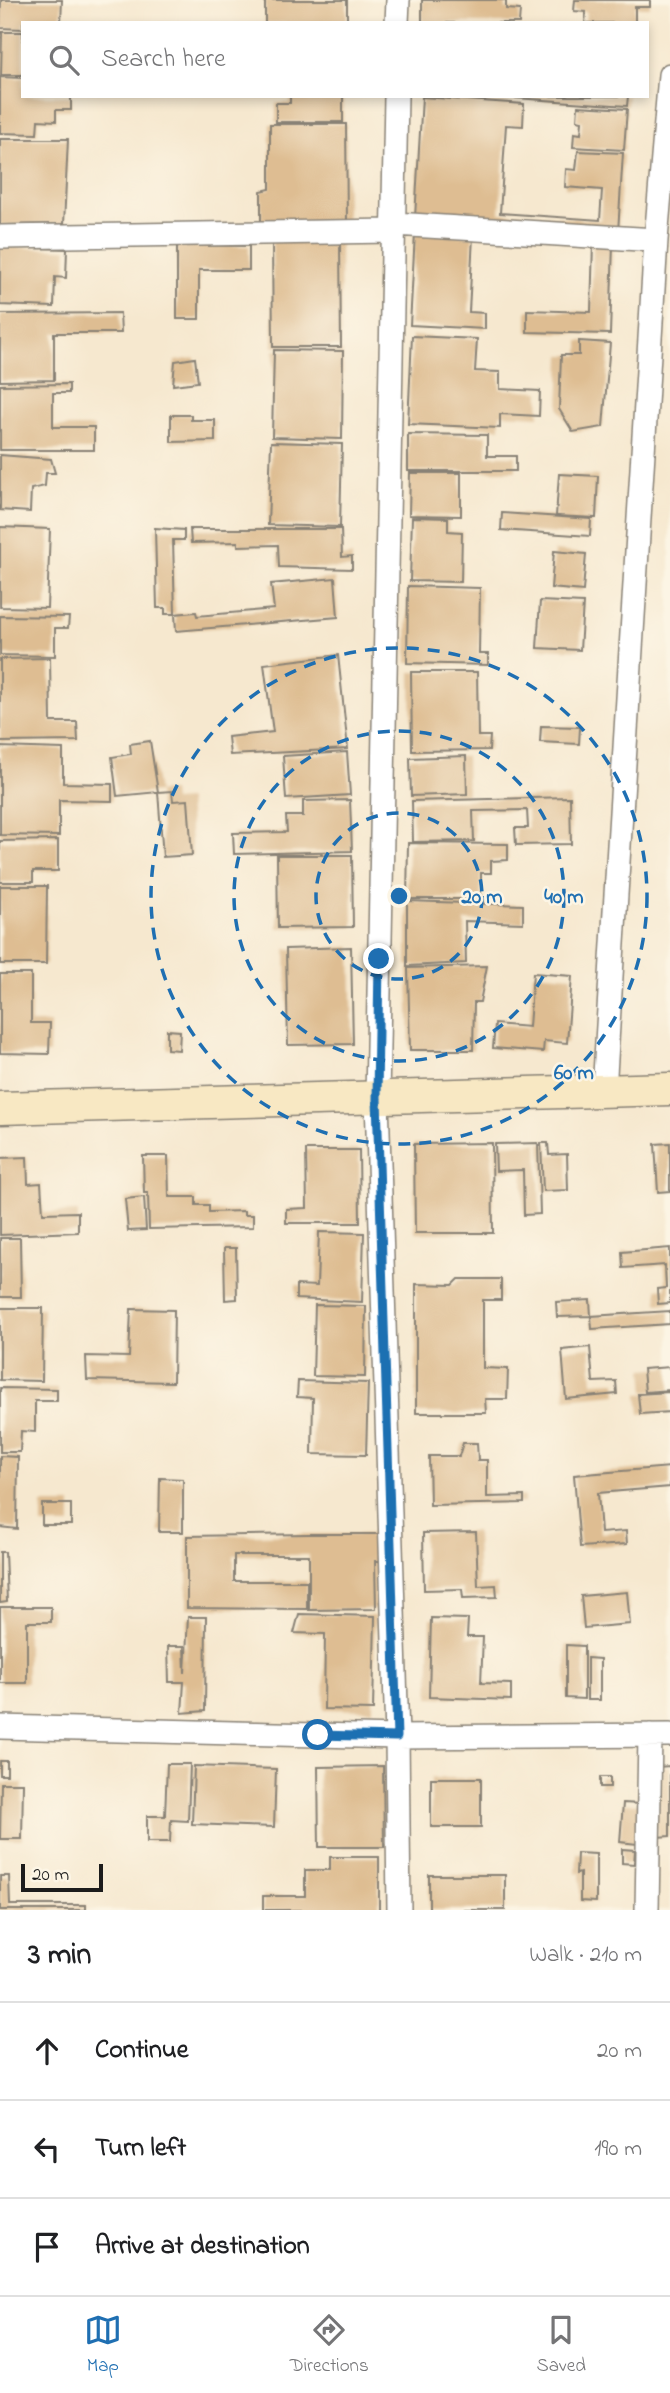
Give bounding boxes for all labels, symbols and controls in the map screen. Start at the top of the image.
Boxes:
search box [21,21,649,98]
icon: search [45,41,83,79]
text: Search here [101,41,226,79]
text: 20 m [460,883,503,913]
text: 40 m [544,883,584,913]
centre of rings [387,884,411,908]
route end [363,943,394,974]
text: 60 m [554,1059,594,1089]
route start [302,1719,333,1750]
scale bar [21,1861,103,1893]
text: 20 m [32,1862,69,1889]
text: 3 min [28,1934,91,1978]
text: Walk · 210 m [529,1939,642,1972]
icon: ahead [28,2032,66,2070]
text: Continue [95,2032,188,2070]
text: 20 m [597,2035,642,2068]
icon: left [28,2130,66,2168]
text: Turn left [95,2130,186,2168]
text: 190 m [594,2133,642,2166]
icon: arrive [28,2228,66,2266]
text: Arrive at destination [95,2228,310,2266]
tab: Map [84,2311,122,2380]
tab: Directions [290,2311,369,2380]
tab: Saved [537,2311,586,2380]

